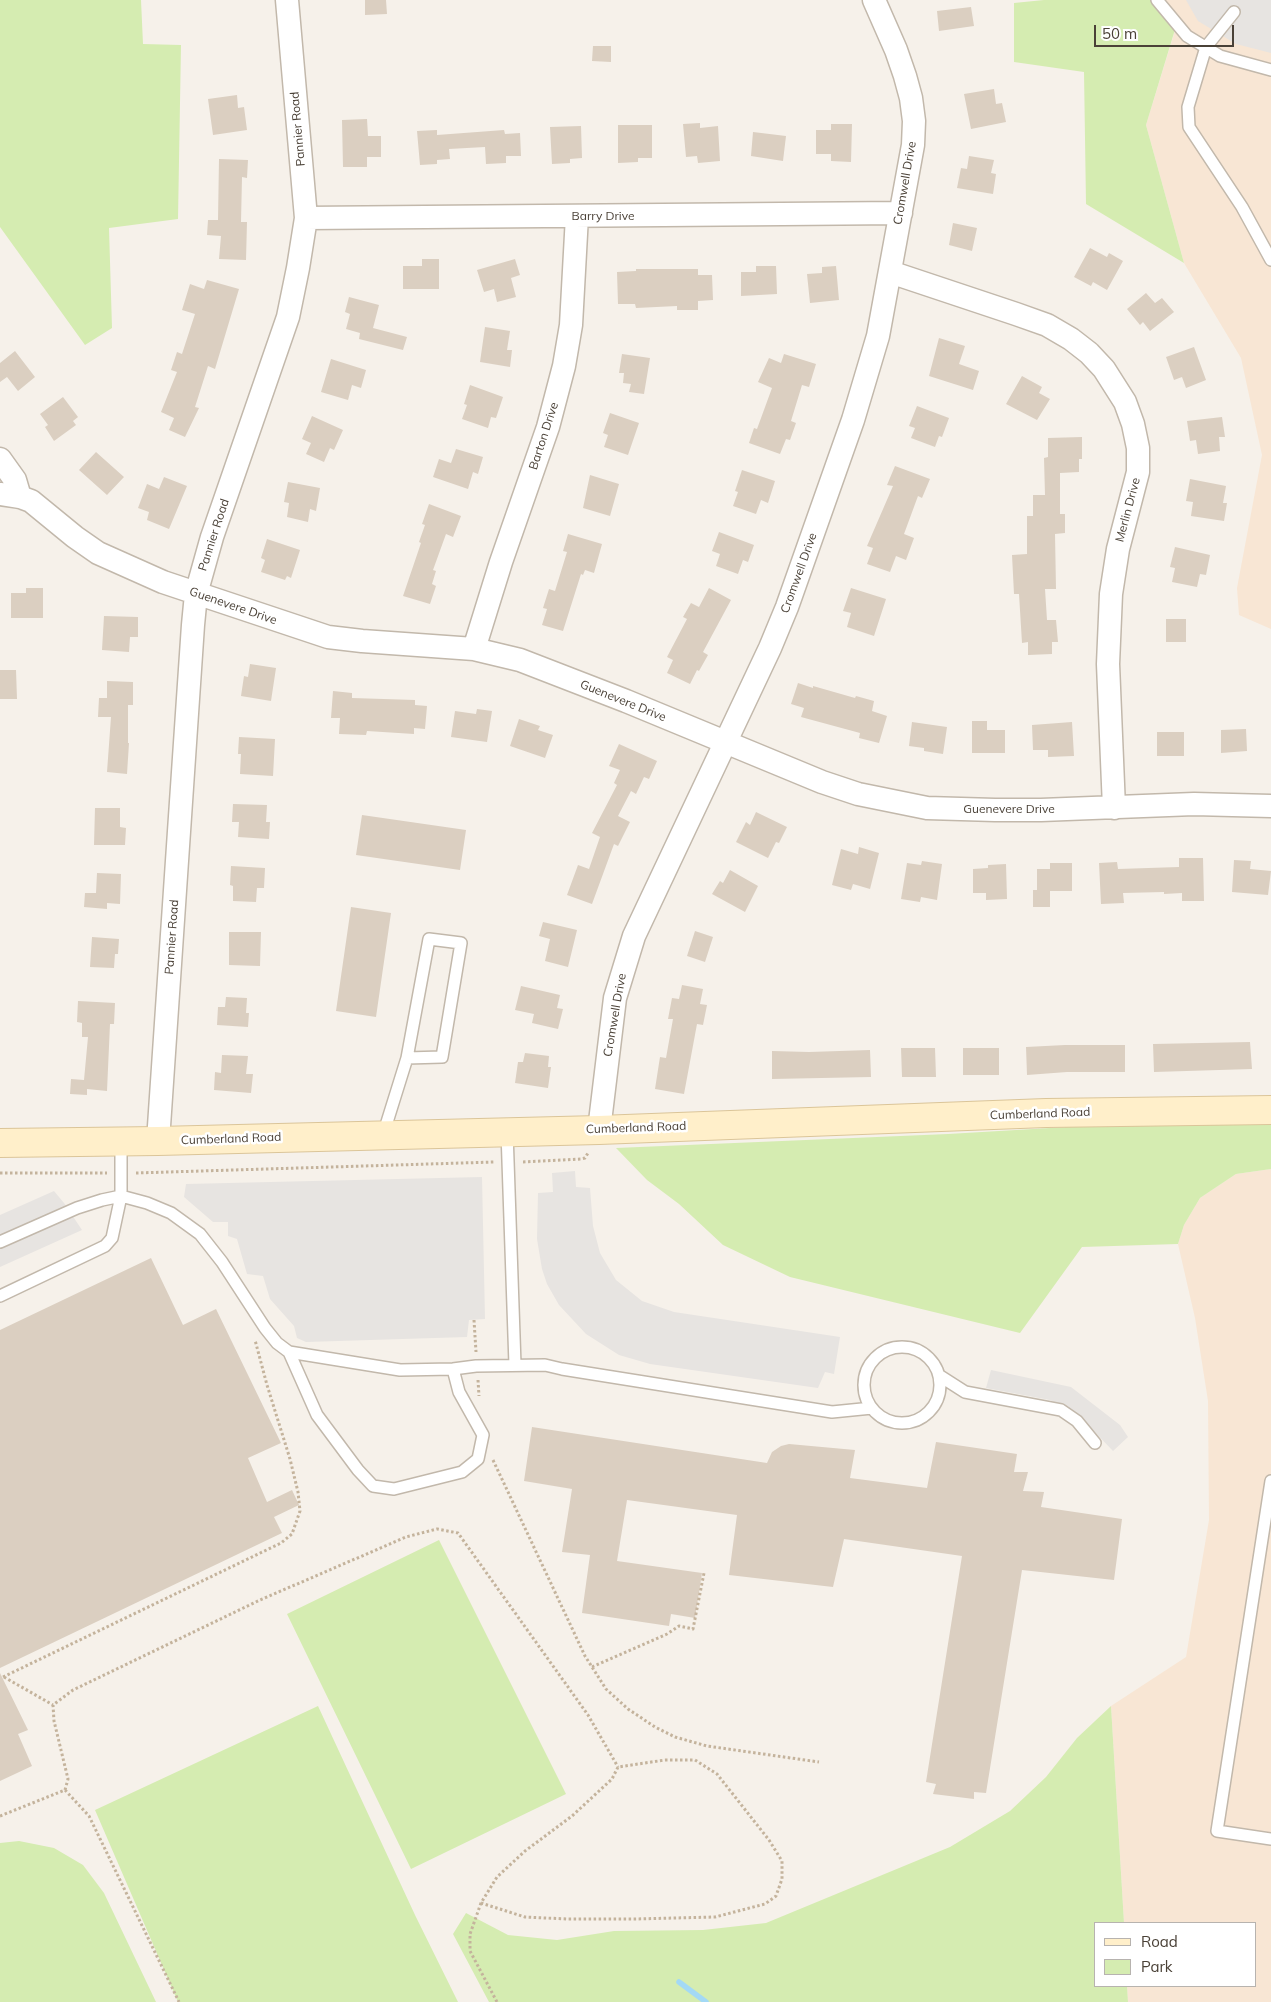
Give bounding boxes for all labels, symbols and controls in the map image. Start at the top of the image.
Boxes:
scale bar [1096,15,1236,47]
text: 50 m [1102,24,1137,43]
street label: Pannier Road [288,91,308,167]
street label: Cromwell Drive [891,140,919,226]
street label: Barry Drive [572,209,634,223]
street label: Barton Drive [526,400,562,472]
street label: Merlin Drive [1112,476,1144,544]
street label: Pannier Road [196,497,232,573]
street label: Cromwell Drive [778,531,820,615]
street label: Guenevere Drive [187,584,279,628]
street label: Guenevere Drive [578,677,668,725]
street label: Guenevere Drive [963,802,1055,816]
street label: Pannier Road [162,899,182,975]
street label: Cromwell Drive [601,972,629,1058]
street label: Cumberland Road [990,1105,1090,1123]
street label: Cumberland Road [586,1119,686,1137]
street label: Cumberland Road [181,1130,281,1148]
legend [1094,1922,1256,1987]
text: Road [1141,1932,1178,1951]
text: Park [1141,1957,1173,1976]

